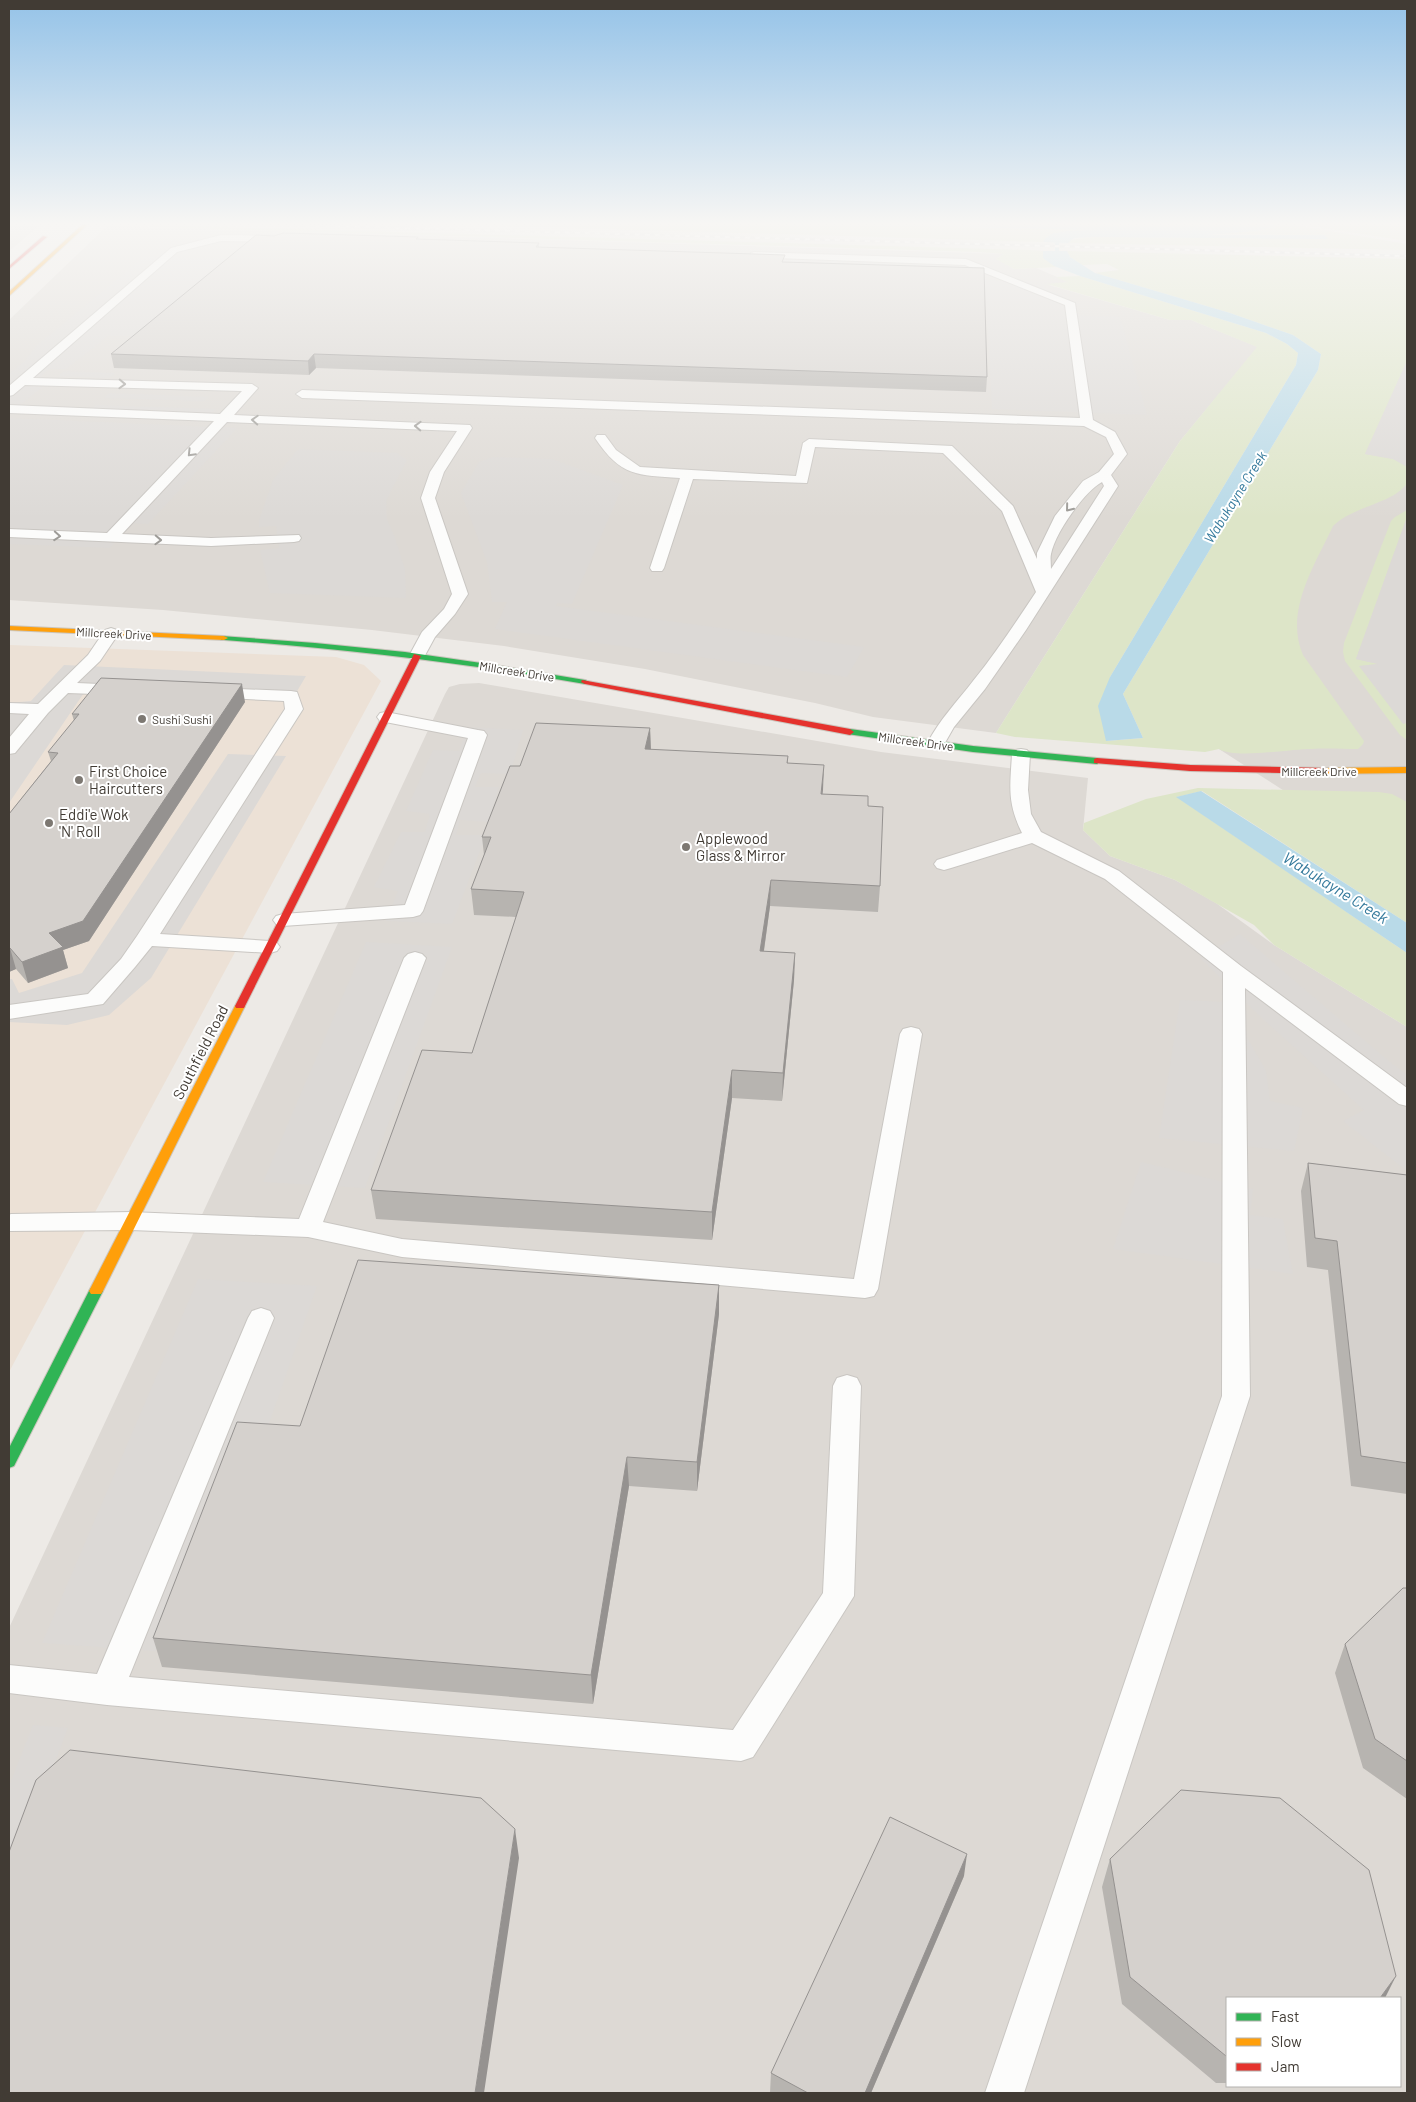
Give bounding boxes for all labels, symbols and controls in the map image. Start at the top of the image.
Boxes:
one-way arrow [118,379,126,389]
one-way arrow [251,414,259,425]
one-way arrow [414,421,422,431]
one-way arrow [188,448,197,457]
water label: Wabukayne Creek [1200,448,1270,546]
one-way arrow [1067,502,1075,511]
one-way arrow [54,530,62,541]
one-way arrow [155,535,163,545]
street label: Millcreek Drive [76,624,152,642]
street label: Millcreek Drive [479,658,555,684]
place label: Sushi Sushi [152,712,212,726]
marker: Sushi Sushi [136,713,148,725]
street label: Millcreek Drive [878,729,954,753]
place label: First Choice Haircutters [89,762,167,797]
street label: Millcreek Drive [1281,764,1357,778]
marker: First Choice Haircutters [73,774,85,786]
place label: Eddi'e Wok 'N' Roll [59,805,129,840]
marker: Eddi'e Wok 'N' Roll [43,817,55,829]
place label: Applewood Glass & Mirror [696,829,786,864]
marker: Applewood Glass & Mirror [680,841,692,853]
water label: Wabukayne Creek [1280,847,1392,927]
street label: Southfield Road [168,1002,232,1102]
legend [1226,1997,1401,2087]
text: Fast [1271,2007,1299,2025]
text: Slow [1271,2032,1302,2050]
text: Jam [1271,2057,1300,2075]

